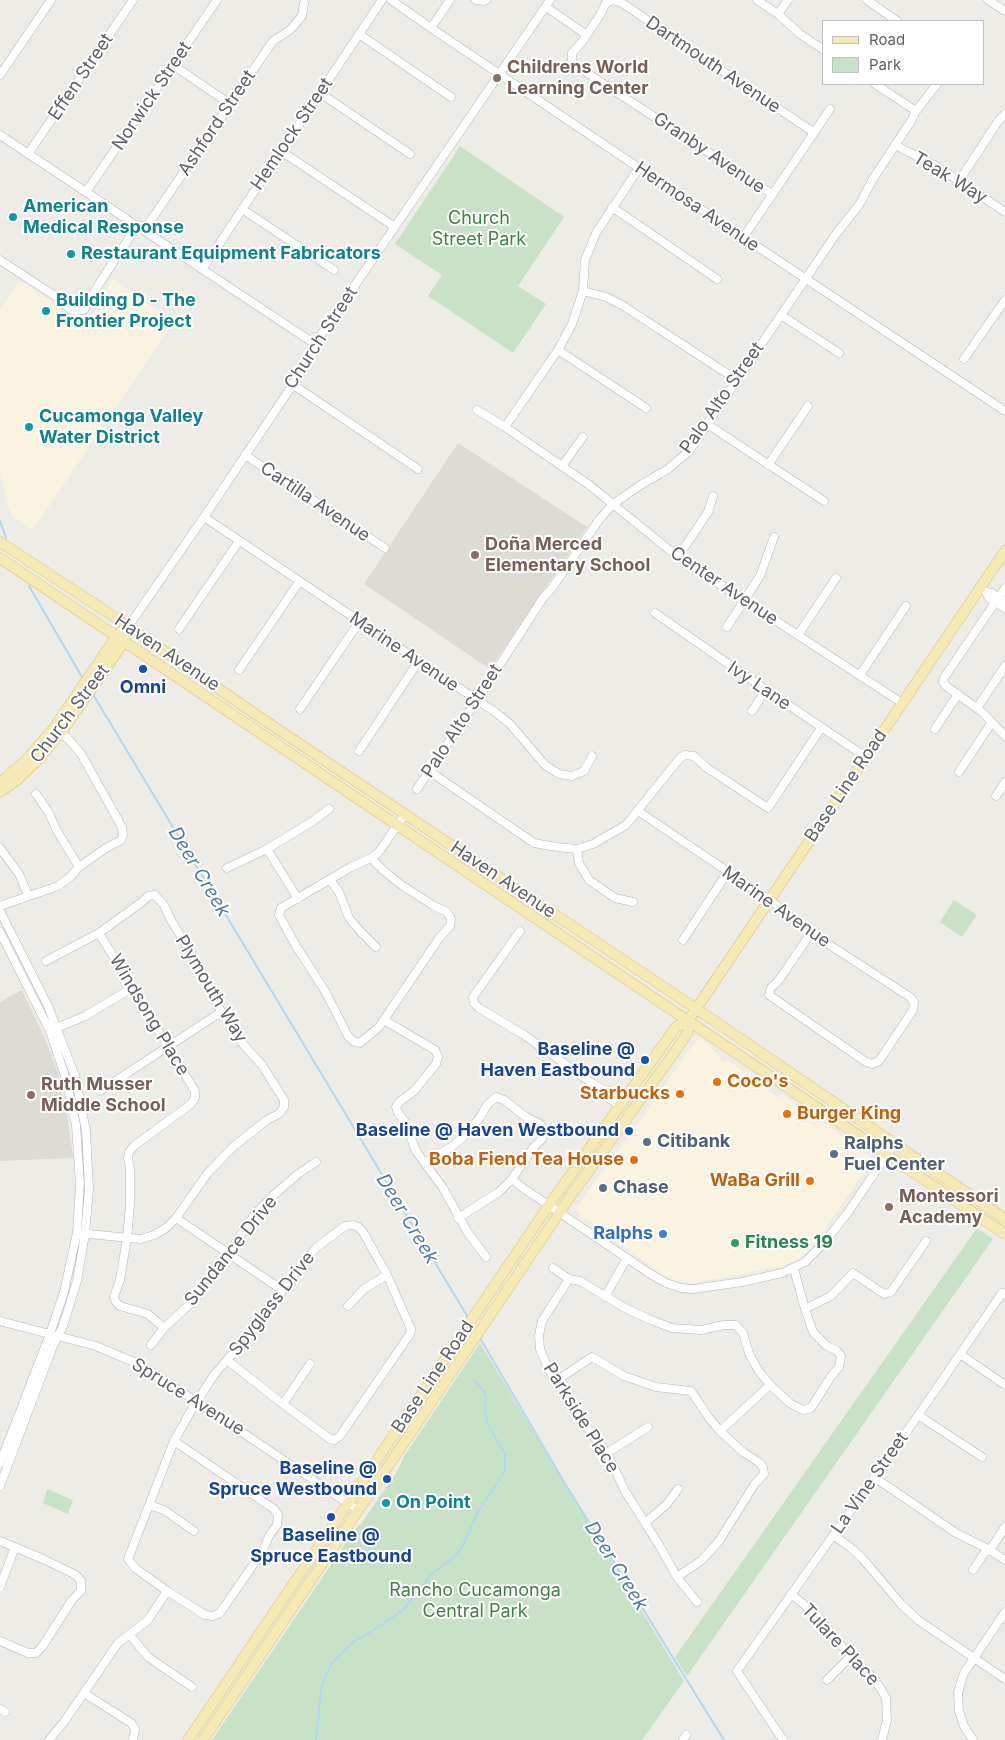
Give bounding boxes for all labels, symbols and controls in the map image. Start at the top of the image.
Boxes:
street label: Dartmouth Avenue [641,12,785,118]
legend [822,20,985,85]
street label: Effen Street [44,30,118,124]
text: Road [869,30,905,49]
street label: Norwick Street [108,38,196,154]
text: Park [869,55,901,74]
place label: Childrens World Learning Center [507,57,649,100]
street label: Ashford Street [174,66,260,180]
marker: Childrens World Learning Center [491,72,503,84]
street label: Hemlock Street [246,74,338,194]
street label: Granby Avenue [649,108,769,198]
street label: Teak Way [909,147,991,209]
street label: Hermosa Avenue [631,157,763,257]
place label: American Medical Response [23,196,184,238]
park label: Church Street Park [432,208,526,250]
marker: American Medical Response [7,211,19,223]
place label: Restaurant Equipment Fabricators [81,243,381,265]
marker: Restaurant Equipment Fabricators [65,248,77,260]
street label: Church Street [280,283,362,393]
place label: Building D - The Frontier Project [56,290,196,332]
marker: Building D - The Frontier Project [40,305,52,317]
street label: Palo Alto Street [676,338,768,458]
place label: Cucamonga Valley Water District [39,406,203,448]
marker: Cucamonga Valley Water District [23,421,35,433]
street label: Cartilla Avenue [256,457,374,547]
place label: Doña Merced Elementary School [485,534,650,576]
street label: Center Avenue [666,542,782,630]
marker: Doña Merced Elementary School [469,549,481,561]
street label: Marine Avenue [345,607,463,697]
street label: Haven Avenue [110,610,224,696]
street label: Ivy Lane [723,657,795,715]
street label: Palo Alto Street [417,660,507,782]
street label: Church Street [26,661,114,767]
marker: Omni [137,663,149,675]
place label: Omni [120,677,166,699]
street label: Base Line Road [800,726,892,846]
water label: Deer Creek [163,823,235,921]
street label: Haven Avenue [446,837,560,923]
street label: Marine Avenue [718,862,834,952]
street label: Plymouth Way [170,931,252,1047]
street label: Windsong Place [104,950,194,1080]
place label: Baseline @ Haven Eastbound [481,1039,635,1082]
marker: Baseline @ Haven Eastbound [639,1054,651,1066]
place label: Coco's [727,1071,789,1093]
place label: Ruth Musser Middle School [41,1074,166,1116]
marker: Coco's [711,1076,723,1088]
place label: Starbucks [580,1083,670,1105]
marker: Starbucks [674,1088,686,1100]
marker: Ruth Musser Middle School [25,1089,37,1101]
place label: Burger King [797,1103,901,1125]
marker: Burger King [781,1108,793,1120]
place label: Baseline @ Haven Westbound [356,1120,619,1142]
marker: Baseline @ Haven Westbound [623,1125,635,1137]
place label: Citibank [657,1131,730,1153]
place label: Ralphs Fuel Center [844,1133,945,1176]
marker: Citibank [641,1136,653,1148]
marker: Ralphs Fuel Center [828,1148,840,1160]
place label: Boba Fiend Tea House [429,1149,624,1171]
marker: Boba Fiend Tea House [628,1154,640,1166]
water label: Deer Creek [371,1170,443,1268]
place label: WaBa Grill [710,1170,800,1192]
marker: WaBa Grill [804,1175,816,1187]
place label: Chase [613,1177,669,1199]
marker: Chase [597,1182,609,1194]
place label: Montessori Academy [899,1186,999,1228]
street label: Sundance Drive [180,1192,282,1310]
marker: Montessori Academy [883,1201,895,1213]
place label: Ralphs [593,1223,653,1245]
marker: Ralphs [657,1228,669,1240]
place label: Fitness 19 [745,1232,833,1254]
marker: Fitness 19 [729,1237,741,1249]
street label: Spyglass Drive [225,1248,319,1360]
street label: Base Line Road [387,1317,479,1437]
street label: Spruce Avenue [128,1354,248,1440]
street label: Parkside Place [539,1359,623,1477]
street label: La Vine Street [827,1428,913,1538]
place label: Baseline @ Spruce Westbound [208,1458,377,1500]
marker: Baseline @ Spruce Westbound [381,1473,393,1485]
place label: On Point [396,1492,471,1514]
marker: On Point [380,1497,392,1509]
marker: Baseline @ Spruce Eastbound [325,1511,337,1523]
water label: Deer Creek [580,1517,652,1615]
place label: Baseline @ Spruce Eastbound [250,1525,412,1568]
park label: Rancho Cucamonga Central Park [389,1580,561,1622]
street label: Tulare Place [797,1600,883,1690]

